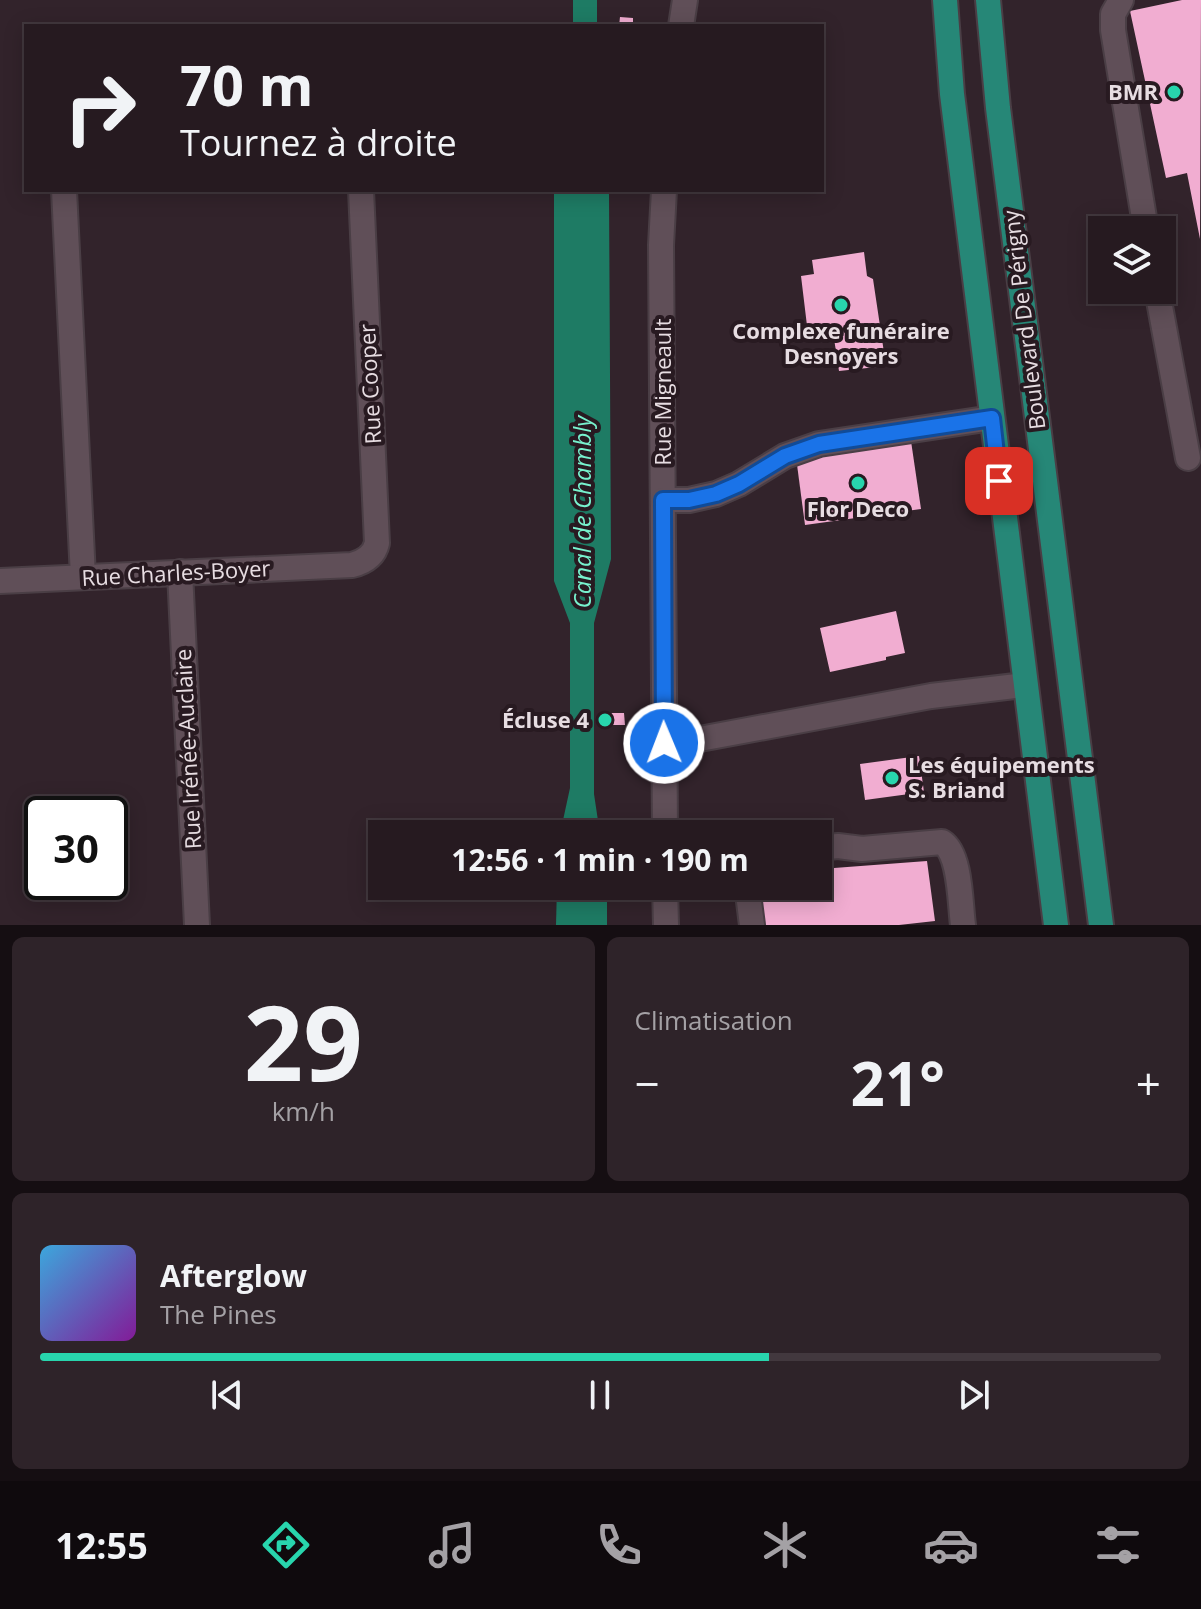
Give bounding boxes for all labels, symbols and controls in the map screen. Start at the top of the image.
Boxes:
text: 70 m [180,46,314,122]
icon: right [48,56,152,160]
place label: BMR [1108,76,1158,106]
marker: BMR [1165,83,1183,101]
text: Tournez à droite [180,118,457,167]
street label: Boulevard De Périgny [995,208,1051,432]
map controls [1088,216,1176,304]
button: layers [1088,216,1176,304]
marker: Complexe funéraire Desnoyers [832,296,850,314]
place label: Complexe funéraire Desnoyers [732,315,950,370]
street label: Rue Migneault [647,318,677,466]
street label: Rue Cooper [351,323,387,445]
water label: Canal de Chambly [565,414,598,608]
pin [965,447,1033,515]
icon: arrive [977,459,1021,503]
marker: Flor Deco [849,474,867,492]
place label: Flor Deco [807,493,909,523]
street label: Rue Charles-Boyer [81,552,271,592]
street label: Rue Irénée-Auclaire [167,648,207,850]
position arrow [622,701,706,785]
place label: Écluse 4 [502,704,589,734]
marker: Écluse 4 [596,711,614,729]
place label: Les équipements S. Briand [908,749,1095,804]
marker: Les équipements S. Briand [883,769,901,787]
speed limit sign: 30 [24,796,128,900]
text: 12:56 · 1 min · 190 m [451,839,749,880]
text: 29 [244,970,363,1111]
text: Climatisation [635,1002,793,1038]
text: 21° [851,1042,945,1124]
text: − [635,1053,660,1113]
text: + [1136,1053,1161,1113]
text: km/h [272,1093,335,1129]
text: Afterglow [160,1255,307,1296]
text: The Pines [160,1296,277,1332]
icon: previous [205,1373,249,1417]
icon: pause [578,1373,622,1417]
icon: next [952,1373,996,1417]
icon: directions [258,1517,314,1573]
icon: music [424,1517,480,1573]
icon: phone [591,1517,647,1573]
icon: climate [757,1517,813,1573]
icon: car [923,1517,979,1573]
icon: filters [1090,1517,1146,1573]
text: 12:55 [55,1521,148,1570]

